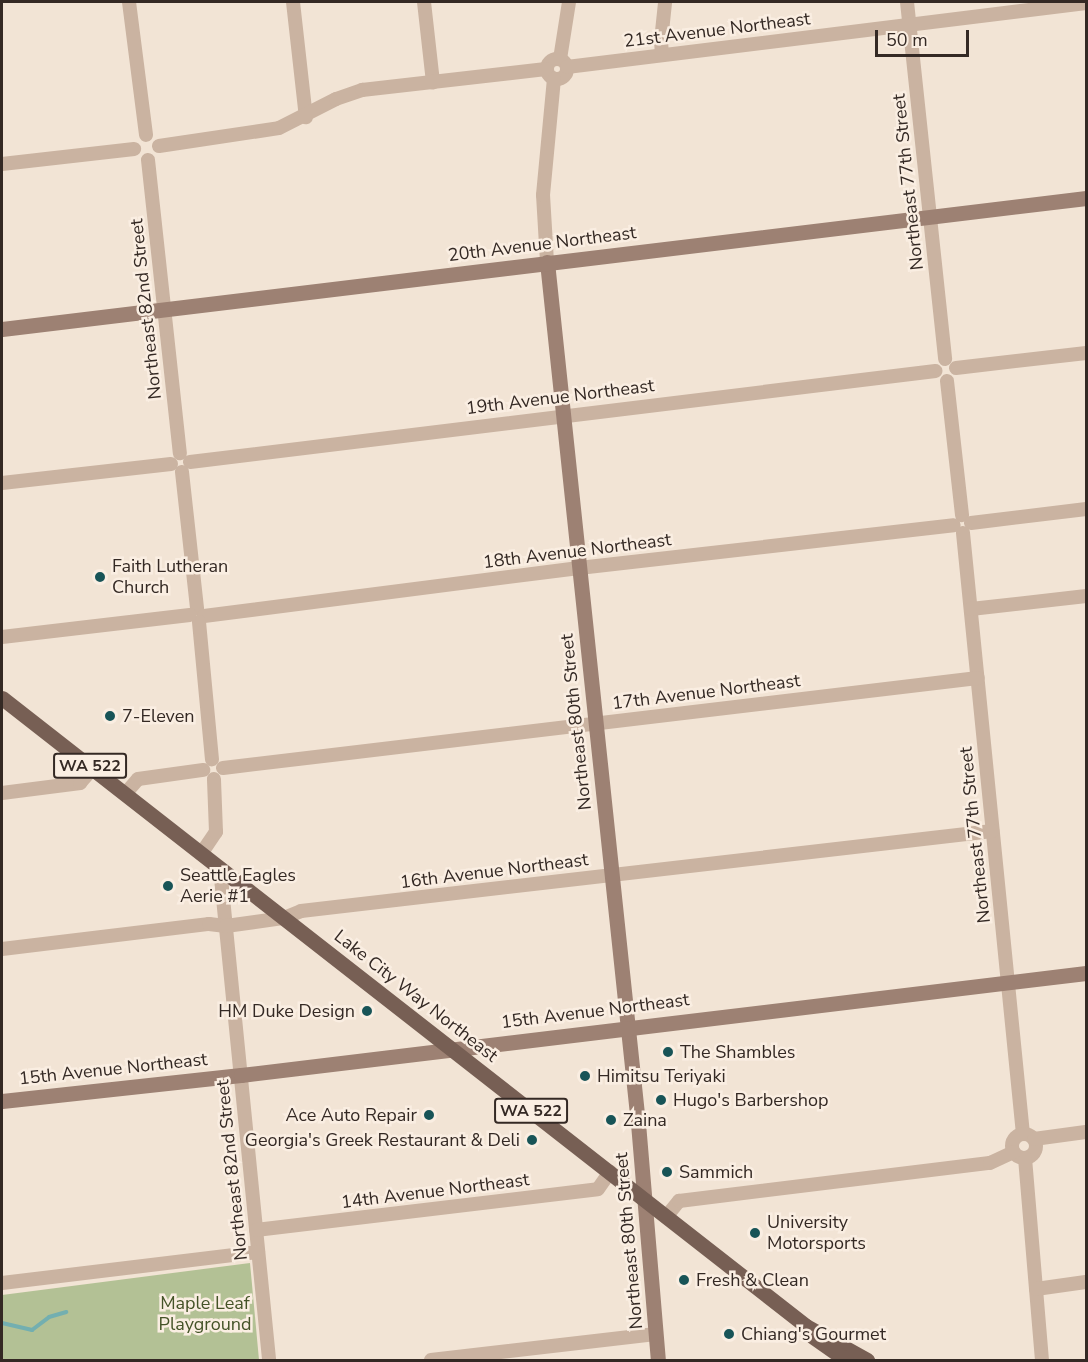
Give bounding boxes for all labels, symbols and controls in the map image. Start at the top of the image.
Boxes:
street label: 21st Avenue Northeast [623,8,811,52]
scale bar [878,18,972,56]
text: 50 m [886,28,928,52]
street label: Northeast 77th Street [888,93,928,271]
street label: Northeast 82nd Street [126,218,166,400]
street label: 20th Avenue Northeast [447,222,637,266]
street label: 19th Avenue Northeast [465,375,655,419]
street label: 18th Avenue Northeast [482,529,672,573]
place label: Faith Lutheran Church [112,556,228,598]
marker: Faith Lutheran Church [93,570,107,584]
street label: Northeast 80th Street [556,633,596,811]
street label: 17th Avenue Northeast [611,670,801,714]
place label: 7-Eleven [122,705,195,727]
marker: 7-Eleven [103,709,117,723]
street label: Northeast 77th Street [955,746,995,924]
road number: WA 522 [52,753,128,779]
street label: 16th Avenue Northeast [399,849,589,893]
place label: Seattle Eagles Aerie #1 [180,865,296,908]
marker: Seattle Eagles Aerie #1 [161,879,175,893]
street label: Lake City Way Northeast [330,925,502,1067]
street label: 15th Avenue Northeast [500,989,690,1033]
place label: HM Duke Design [218,1000,355,1022]
marker: HM Duke Design [360,1004,374,1018]
place label: The Shambles [680,1041,795,1063]
marker: The Shambles [661,1045,675,1059]
street label: 15th Avenue Northeast [18,1048,208,1090]
place label: Himitsu Teriyaki [597,1065,726,1087]
marker: Himitsu Teriyaki [578,1069,592,1083]
street label: Northeast 82nd Street [212,1079,252,1261]
place label: Hugo's Barbershop [673,1089,829,1111]
marker: Hugo's Barbershop [654,1093,668,1107]
road number: WA 522 [494,1098,568,1124]
place label: Ace Auto Repair [285,1104,417,1126]
marker: Ace Auto Repair [422,1108,436,1122]
place label: Zaina [623,1109,667,1131]
marker: Zaina [604,1113,618,1127]
place label: Georgia's Greek Restaurant & Deli [245,1129,520,1151]
marker: Georgia's Greek Restaurant & Deli [525,1133,539,1147]
street label: Northeast 80th Street [611,1152,647,1330]
place label: Sammich [679,1161,753,1183]
marker: Sammich [660,1165,674,1179]
street label: 14th Avenue Northeast [340,1169,530,1213]
place label: University Motorsports [767,1212,866,1254]
marker: University Motorsports [748,1226,762,1240]
place label: Fresh & Clean [696,1269,809,1291]
marker: Fresh & Clean [677,1273,691,1287]
park label: Maple Leaf Playground [159,1293,251,1336]
place label: Chiang's Gourmet [741,1323,886,1345]
marker: Chiang's Gourmet [722,1327,736,1341]

